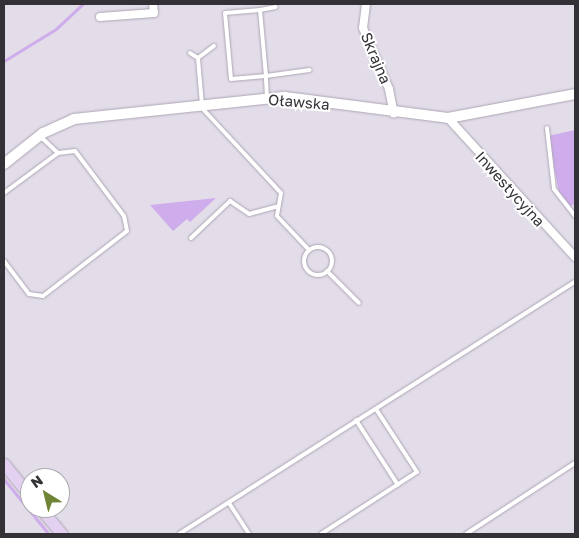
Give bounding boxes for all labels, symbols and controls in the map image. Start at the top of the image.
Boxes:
street label: Skrajna [357,30,395,86]
street label: Oławska [268,90,330,114]
street label: Inwestycyjna [472,148,548,230]
north arrow [20,468,70,518]
text: N [27,471,46,491]

